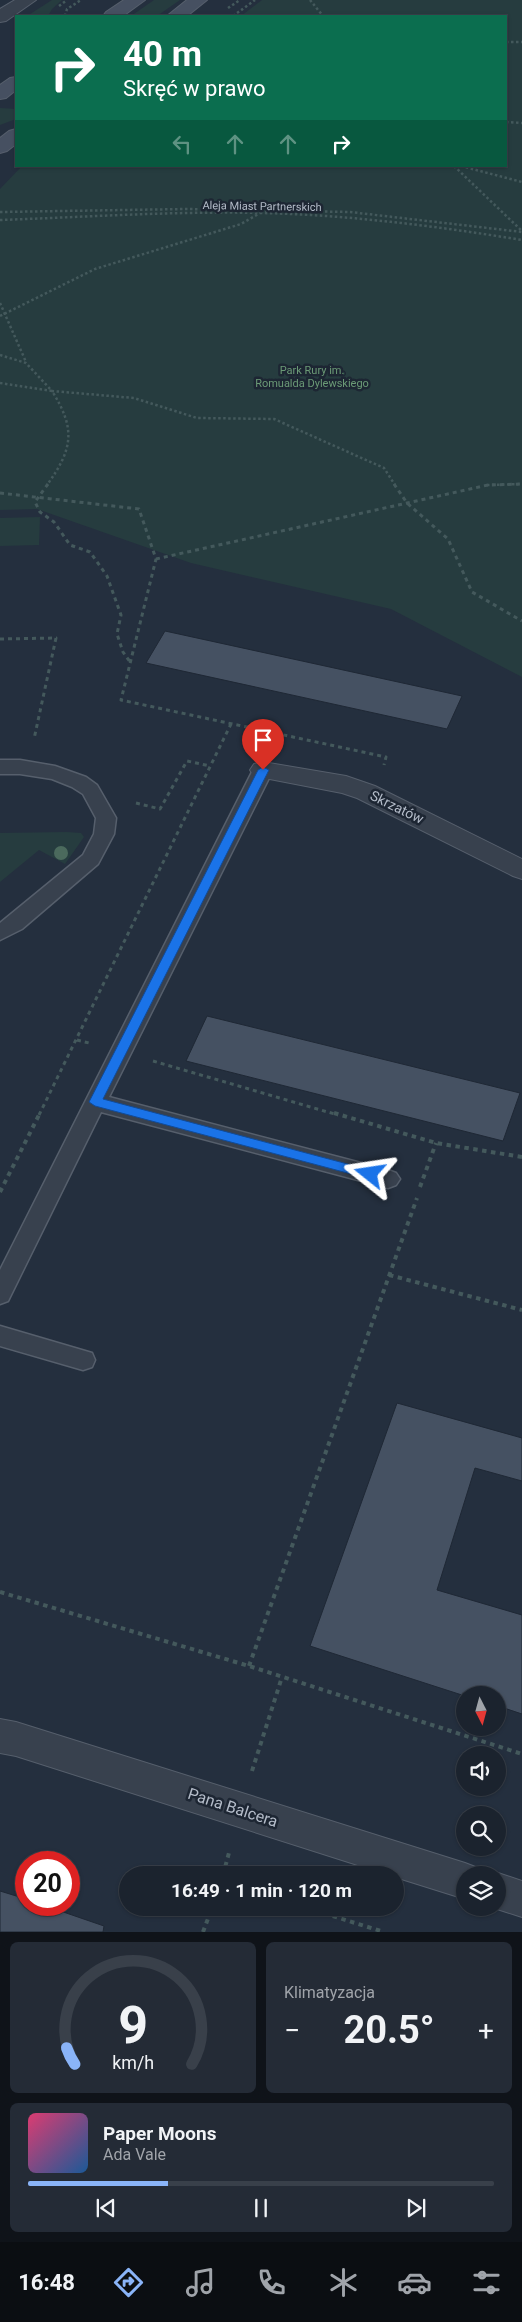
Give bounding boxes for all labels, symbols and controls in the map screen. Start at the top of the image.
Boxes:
text: 40 m [123,34,202,75]
icon: right [40,35,105,100]
text: Skręć w prawo [123,76,266,101]
icon: left [168,130,196,158]
icon: ahead [221,130,249,158]
icon: ahead [274,130,302,158]
icon: right [327,130,355,158]
street label: Aleja Miast Partnerskich [202,199,322,214]
park label: Park Rury im. Romualda Dylewskiego [255,364,369,390]
pin [242,719,284,770]
icon: arrive [249,726,277,754]
street label: Skrzatów [368,787,427,827]
position arrow [343,1147,395,1199]
north arrow [456,1686,506,1736]
map controls [456,1686,506,1916]
button: sound [456,1746,506,1796]
street label: Pana Balcera [185,1784,280,1831]
button: search [456,1806,506,1856]
speed limit sign: 20 [15,1851,80,1916]
button: layers [456,1866,506,1916]
text: 16:49 · 1 min · 120 m [171,1879,352,1902]
text: Klimatyzacja [284,1983,375,2002]
text: 9 [118,1995,148,2056]
text: 20.5° [343,2008,435,2052]
text: − [284,2014,300,2047]
text: + [478,2014,494,2047]
text: km/h [112,2052,154,2073]
text: Paper Moons [103,2122,216,2145]
text: Ada Vale [103,2145,166,2164]
icon: previous [92,2194,120,2222]
icon: pause [247,2194,275,2222]
icon: next [402,2194,430,2222]
icon: directions [111,2265,146,2300]
icon: music [183,2265,218,2300]
icon: phone [254,2265,289,2300]
icon: climate [326,2265,361,2300]
icon: car [397,2265,432,2300]
icon: filters [469,2265,504,2300]
text: 16:48 [18,2270,75,2295]

